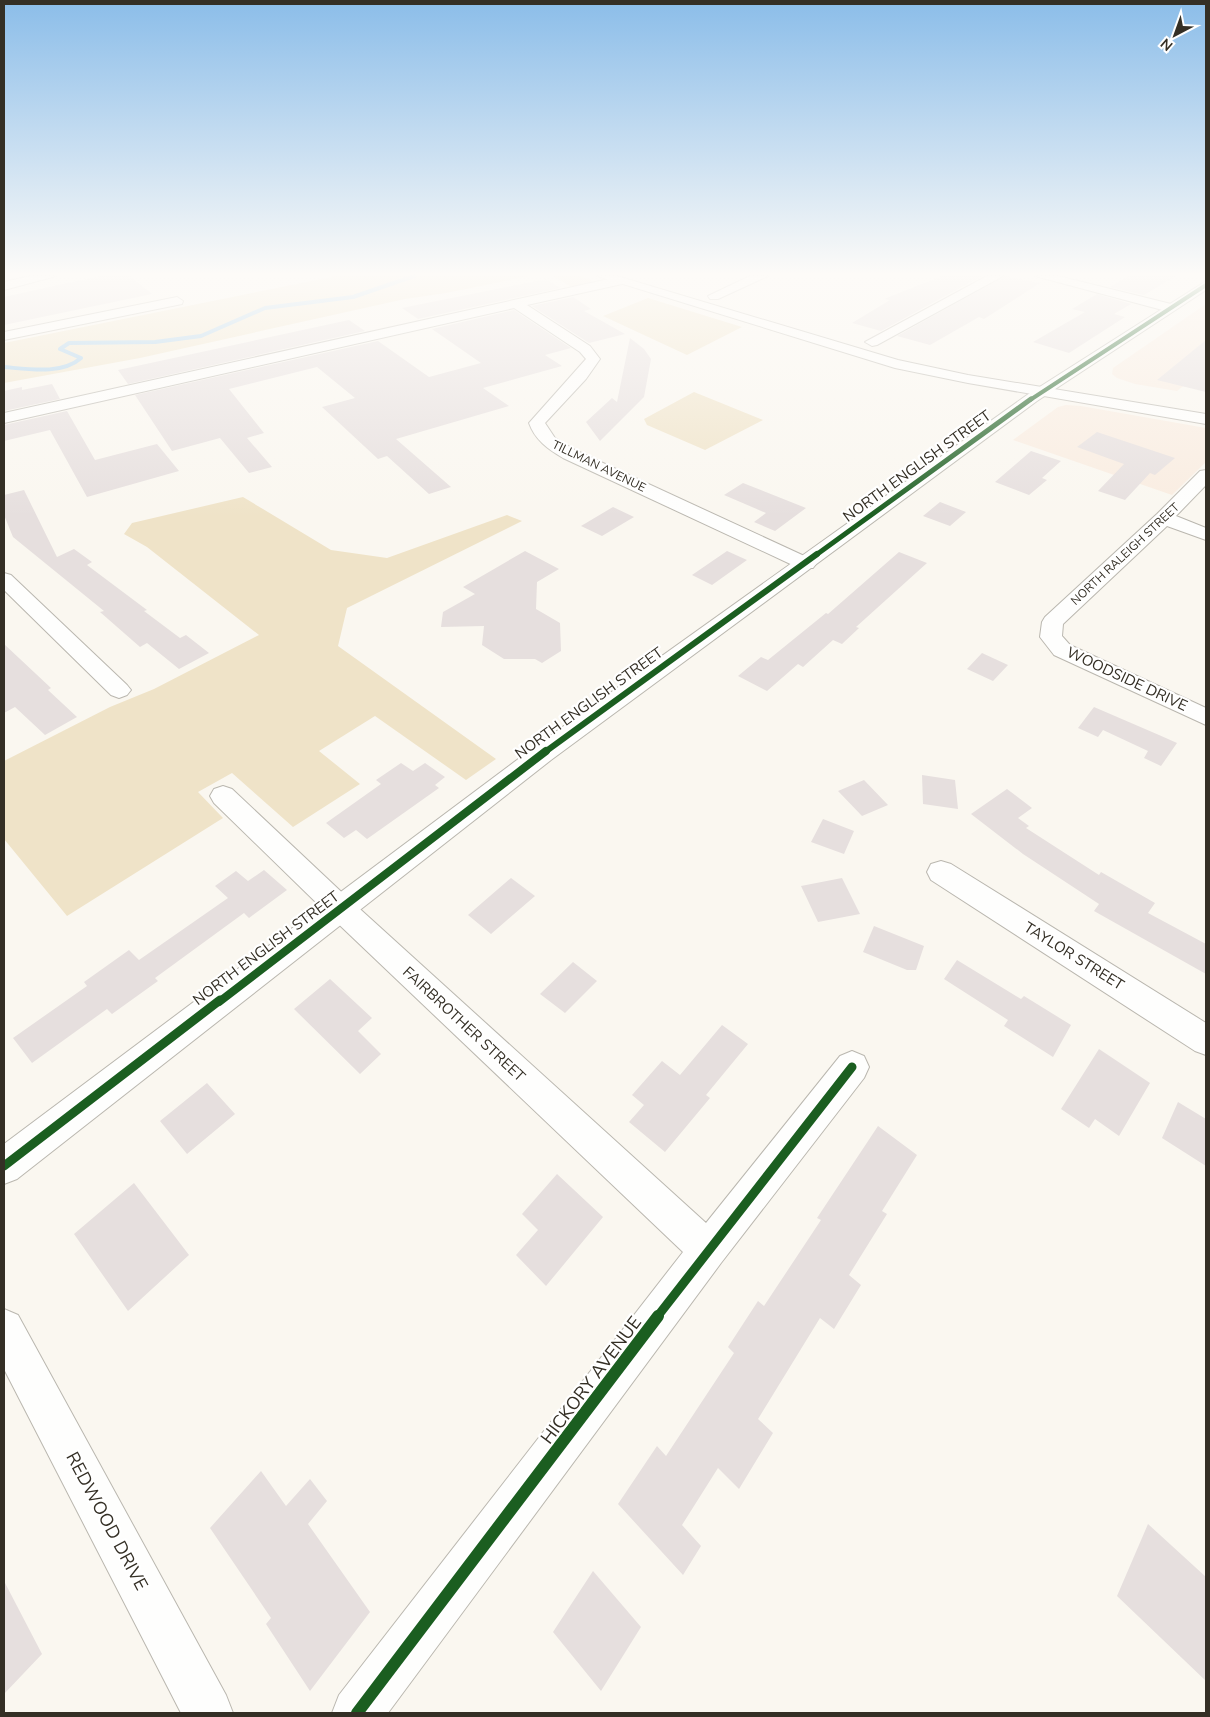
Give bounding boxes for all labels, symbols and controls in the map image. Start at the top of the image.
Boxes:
north arrow [1150,10,1200,60]
text: N [1157,34,1177,55]
street label: NORTH ENGLISH STREET [839,406,995,526]
street label: TILLMAN AVENUE [550,436,648,496]
street label: NORTH RALEIGH STREET [1067,499,1183,609]
street label: WOODSIDE DRIVE [1063,642,1191,716]
street label: NORTH ENGLISH STREET [511,643,667,763]
street label: NORTH ENGLISH STREET [189,886,343,1010]
street label: TAYLOR STREET [1020,917,1128,995]
street label: FAIRBROTHER STREET [398,962,530,1086]
street label: HICKORY AVENUE [535,1311,647,1449]
street label: REDWOOD DRIVE [60,1448,154,1594]

